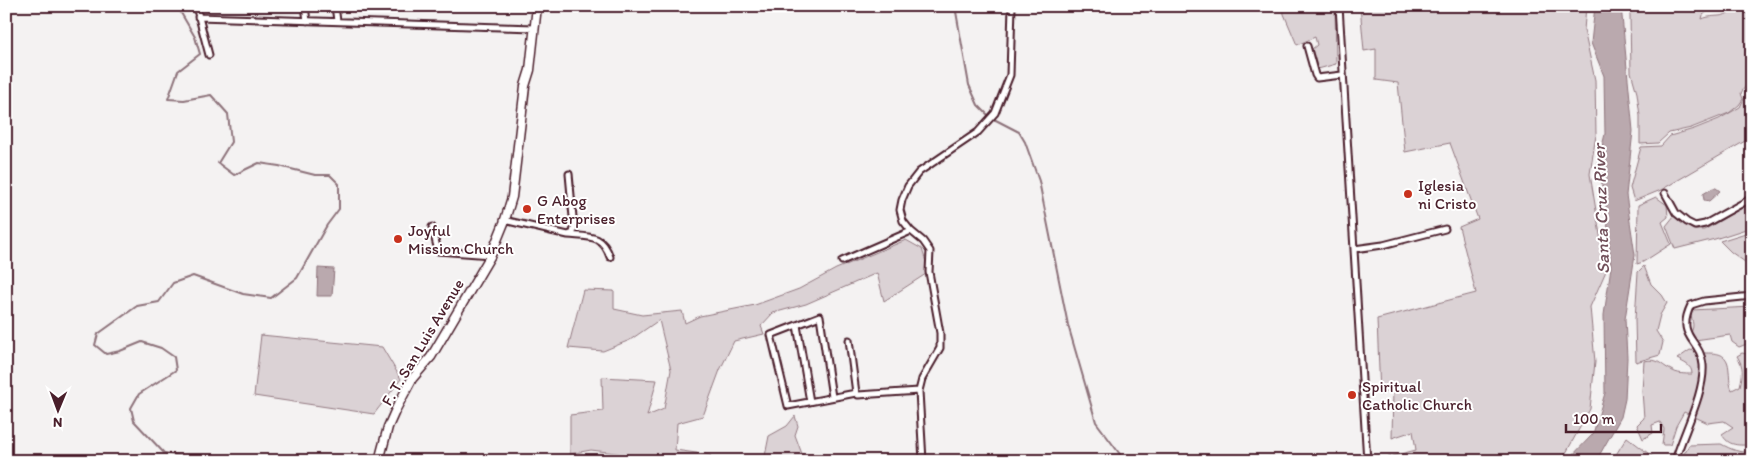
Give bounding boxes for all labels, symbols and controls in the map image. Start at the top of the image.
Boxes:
water label: Santa Cruz River [1588,142,1614,274]
place label: Iglesia ni Cristo [1418,176,1477,213]
marker: Iglesia ni Cristo [1402,188,1414,200]
place label: G Abog Enterprises [537,191,615,228]
marker: G Abog Enterprises [521,203,533,215]
place label: Joyful Mission Church [408,221,514,258]
marker: Joyful Mission Church [392,233,404,245]
street label: F. T. San Luis Avenue [377,275,468,409]
place label: Spiritual Catholic Church [1362,377,1472,414]
north arrow [32,384,82,434]
marker: Spiritual Catholic Church [1346,389,1358,401]
scale bar [1566,402,1660,434]
text: 100 m [1573,410,1615,428]
text: N [53,414,63,431]

